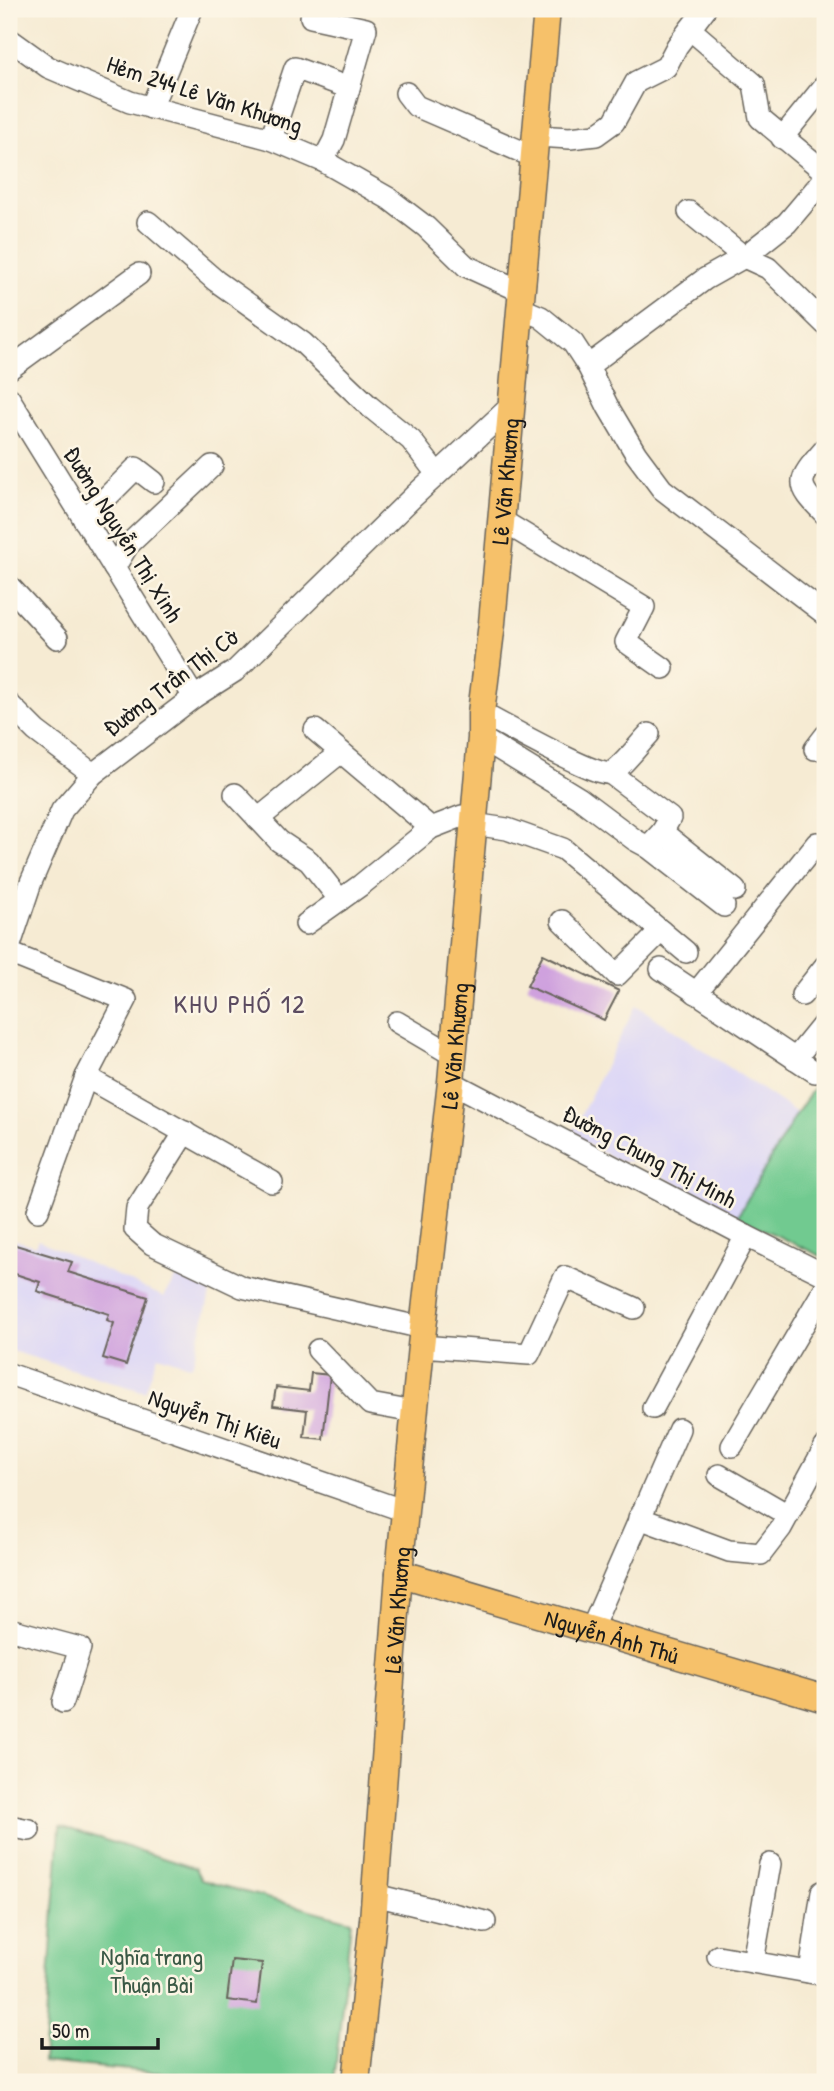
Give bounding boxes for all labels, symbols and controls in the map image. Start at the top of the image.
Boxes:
street label: Hẻm 244 Lê Văn Khương [103,47,307,141]
street label: Lê Văn Khương [483,417,526,546]
street label: Đường Nguyễn Thị Xinh [57,440,191,628]
street label: Đường Trần Thị Cờ [96,620,245,743]
street label: Lê Văn Khương [432,981,476,1111]
district label: KHU PHỐ 12 [174,986,306,1021]
street label: Đường Chung Thị Minh [558,1097,742,1215]
street label: Nguyễn Thị Kiêu [144,1380,286,1456]
street label: Lê Văn Khương [376,1545,417,1674]
street label: Nguyễn Ảnh Thủ [541,1601,683,1671]
park label: Nghĩa trang Thuận Bài [101,1940,203,2000]
scale bar [42,2007,158,2051]
text: 50 m [52,2016,89,2045]

